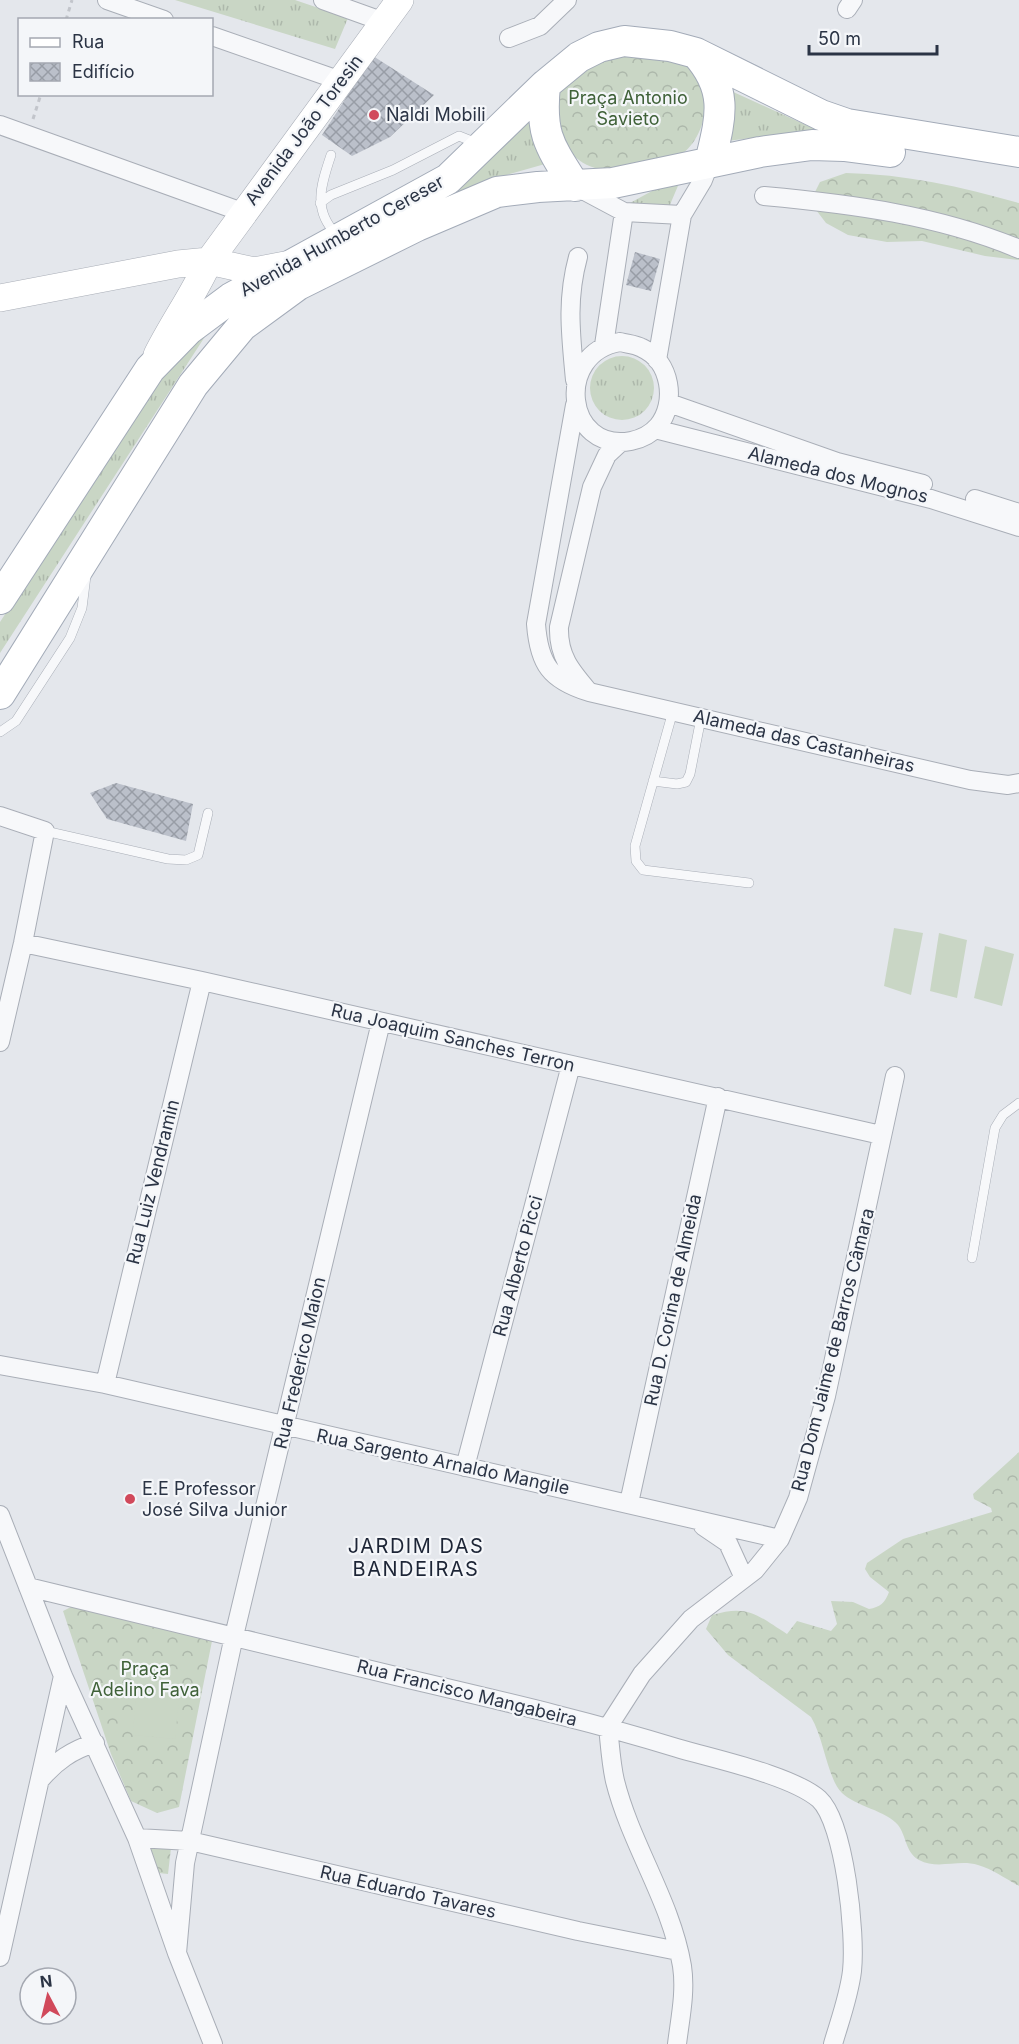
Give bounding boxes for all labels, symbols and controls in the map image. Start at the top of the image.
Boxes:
legend [18,18,213,96]
scale bar [809,18,936,56]
text: 50 m [818,28,861,49]
text: Rua [72,31,104,52]
street label: Avenida João Toresin [240,51,367,209]
text: Edifício [72,61,135,82]
park label: Praça Antonio Savieto [568,87,688,129]
place label: Naldi Mobili [386,104,486,125]
marker: Naldi Mobili [367,108,381,122]
street label: Avenida Humberto Cereser [236,171,448,300]
street label: Alameda dos Mognos [746,442,930,507]
street label: Alameda das Castanheiras [691,705,917,776]
street label: Rua Joaquim Sanches Terron [329,999,577,1076]
street label: Rua Luiz Vendramin [122,1097,183,1266]
street label: Rua D. Corina de Almeida [640,1192,705,1408]
street label: Rua Alberto Picci [489,1193,546,1339]
street label: Rua Dom Jaime de Barros Câmara [787,1206,878,1494]
street label: Rua Frederico Maion [270,1275,330,1451]
street label: Rua Sargento Arnaldo Mangile [315,1424,571,1499]
place label: E.E Professor José Silva Junior [142,1478,287,1520]
marker: E.E Professor José Silva Junior [123,1492,137,1506]
district label: JARDIM DAS BANDEIRAS [348,1534,484,1581]
street label: Rua Francisco Mangabeira [355,1655,579,1730]
park label: Praça Adelino Fava [90,1658,200,1700]
street label: Rua Eduardo Tavares [318,1861,498,1922]
north arrow [18,1966,78,2026]
text: N [39,1970,53,1992]

